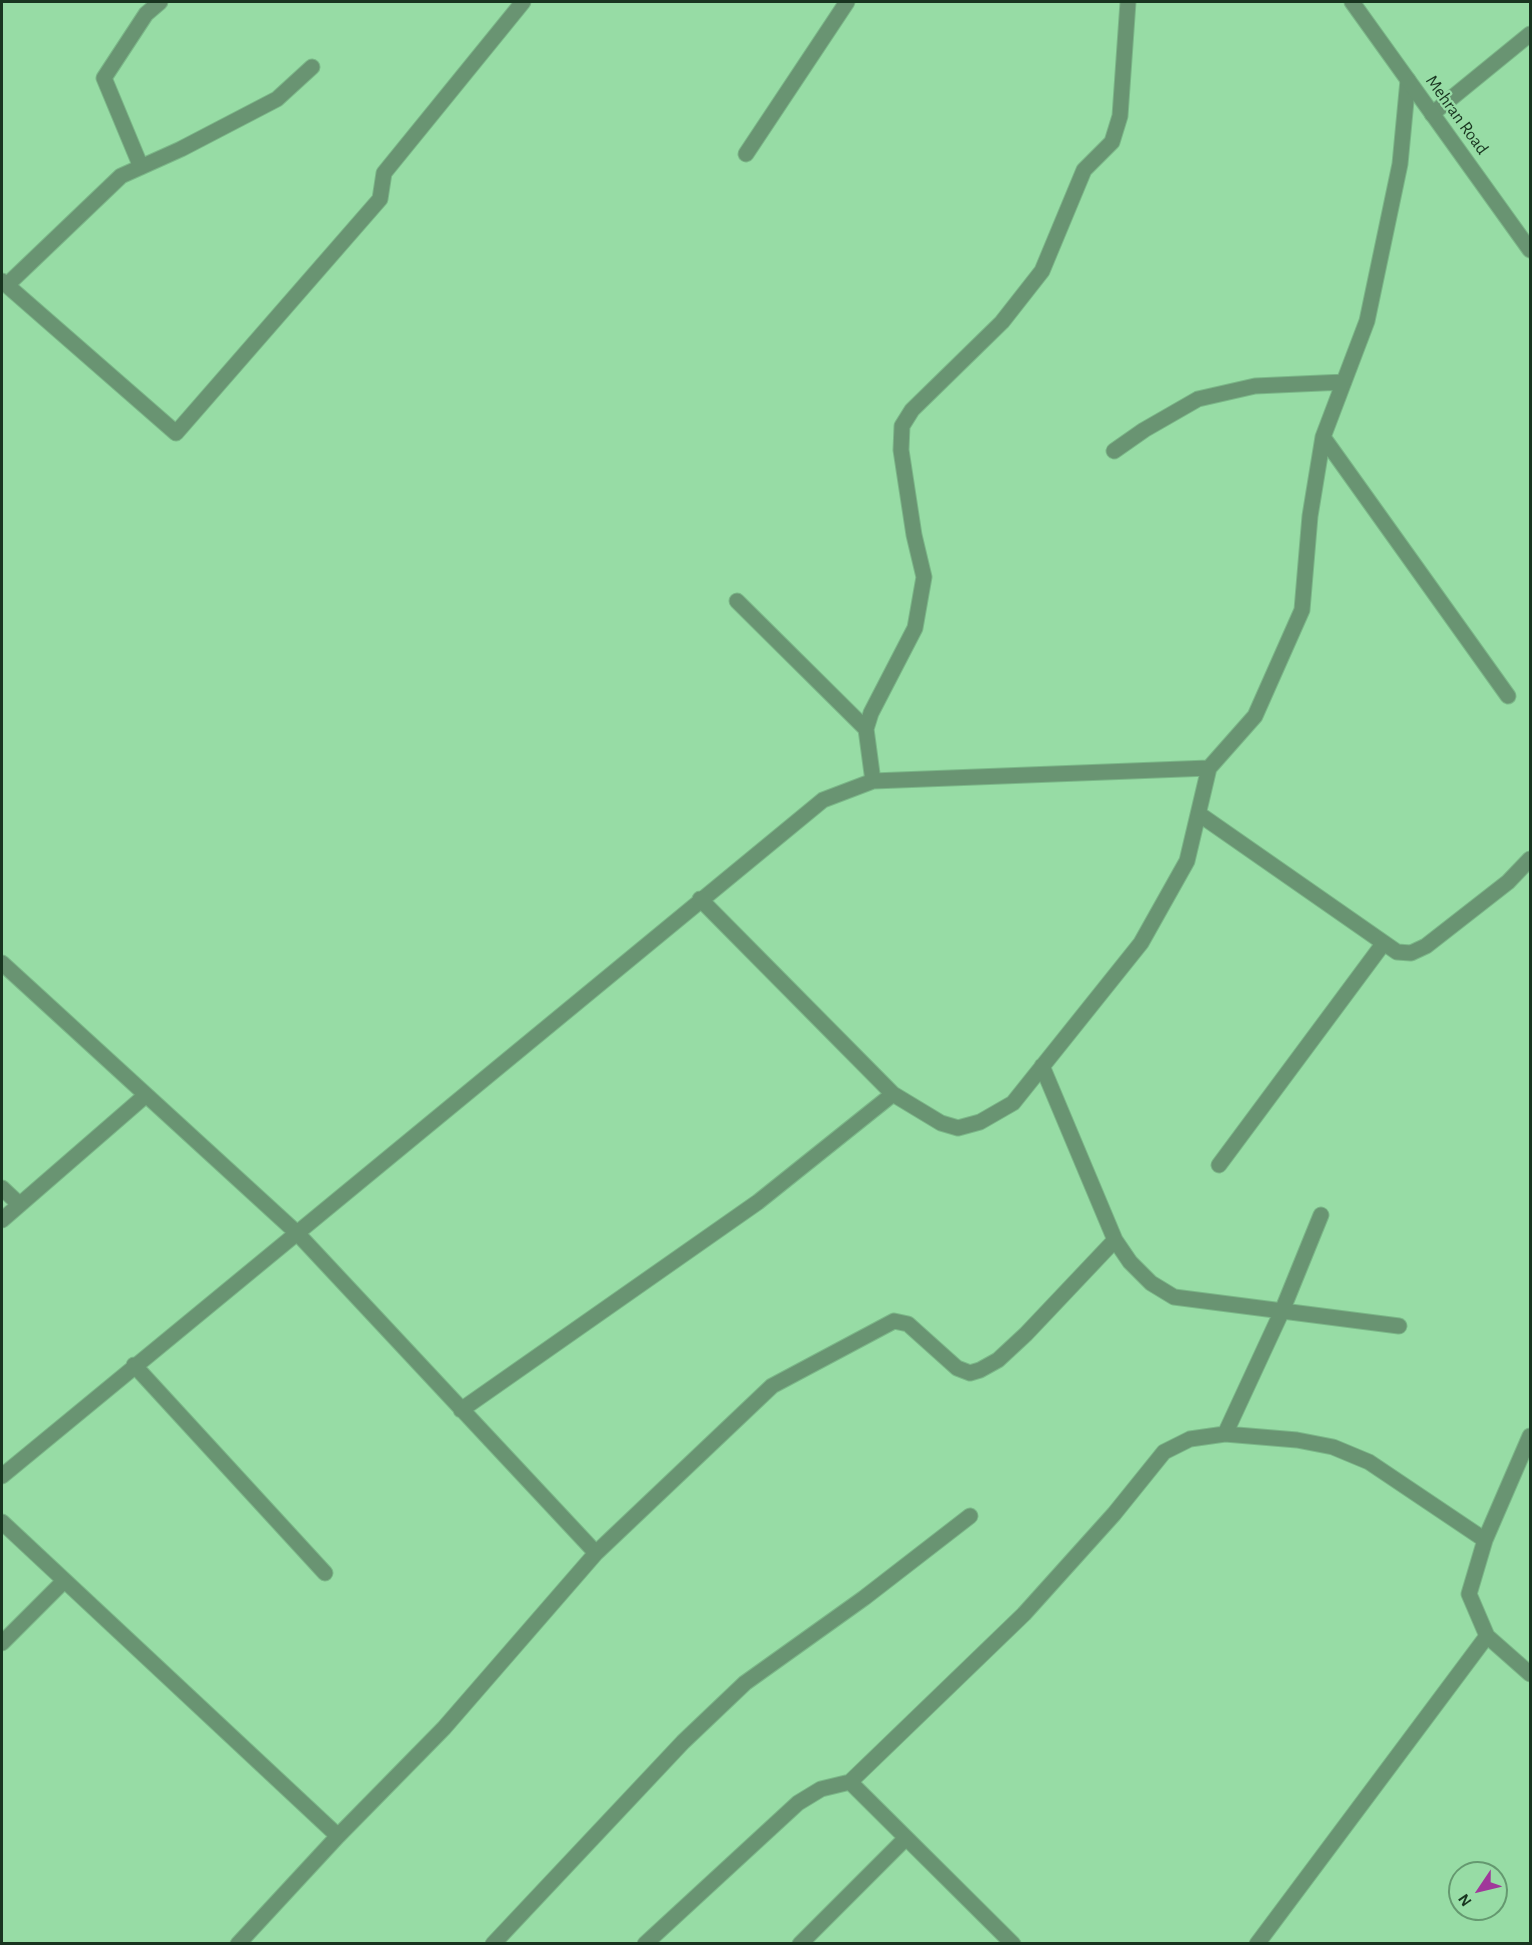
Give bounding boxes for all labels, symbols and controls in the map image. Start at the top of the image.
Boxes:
street label: Mehran Road [1421,71,1493,159]
north arrow [1448,1861,1508,1921]
text: N [1455,1891,1475,1909]

